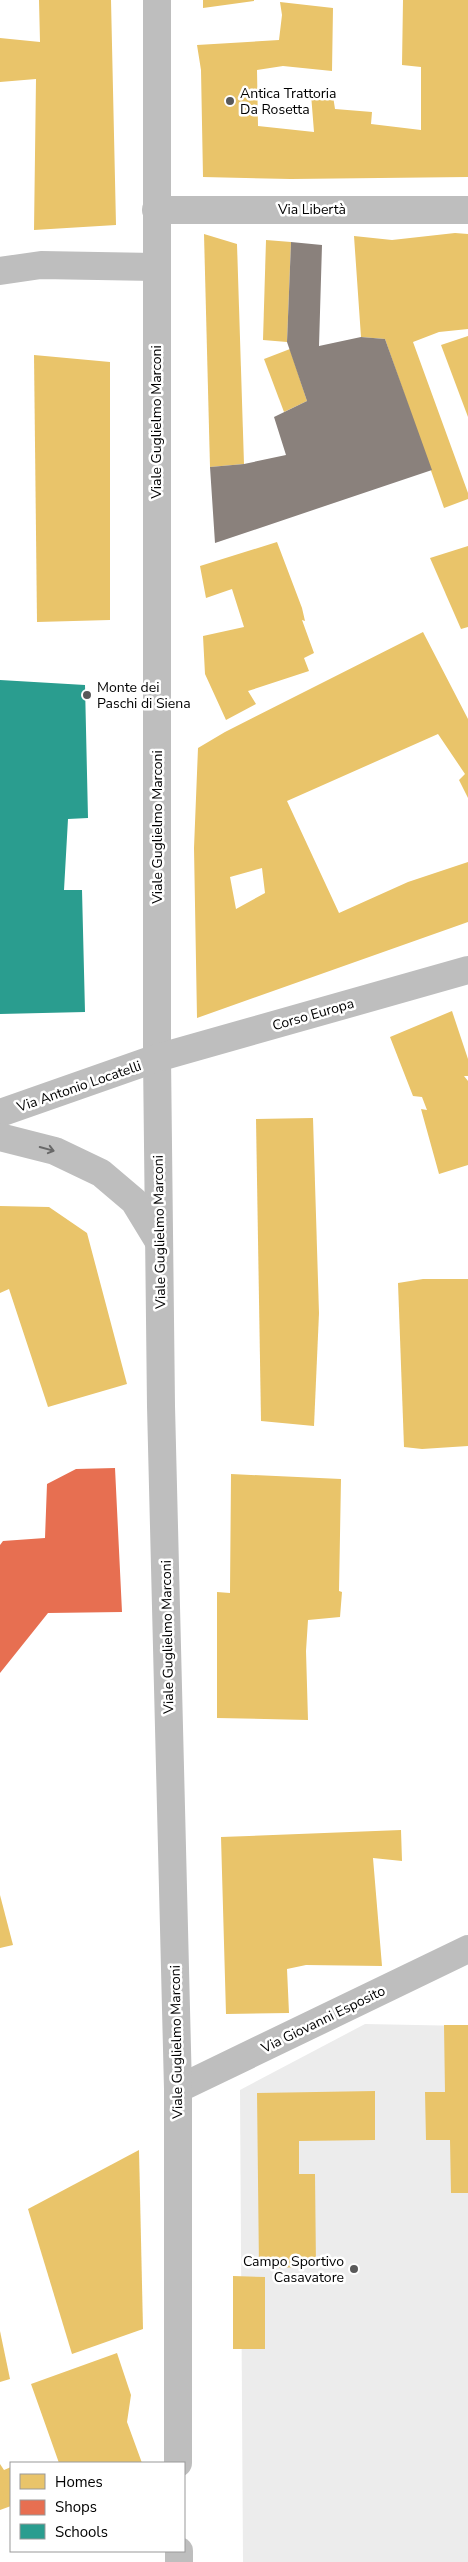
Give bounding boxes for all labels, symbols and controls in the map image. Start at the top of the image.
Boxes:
place label: Antica Trattoria Da Rosetta [240,84,336,119]
marker: Antica Trattoria Da Rosetta [224,95,236,107]
street label: Via Libertà [277,200,346,219]
street label: Viale Guglielmo Marconi [147,345,166,500]
place label: Monte dei Paschi di Siena [97,678,191,713]
marker: Monte dei Paschi di Siena [81,689,93,701]
street label: Viale Guglielmo Marconi [148,750,167,905]
street label: Corso Europa [270,994,356,1035]
street label: Via Antonio Locatelli [14,1056,144,1117]
one-way arrow [39,1145,55,1154]
street label: Viale Guglielmo Marconi [149,1155,170,1310]
street label: Viale Guglielmo Marconi [157,1560,178,1715]
street label: Viale Guglielmo Marconi [166,1965,187,2120]
street label: Via Giovanni Esposito [257,1981,389,2058]
place label: Campo Sportivo Casavatore [243,2252,344,2287]
marker: Campo Sportivo Casavatore [348,2263,360,2275]
legend [10,2462,185,2552]
text: Homes [55,2472,103,2492]
text: Shops [55,2497,97,2517]
text: Schools [55,2522,108,2542]

